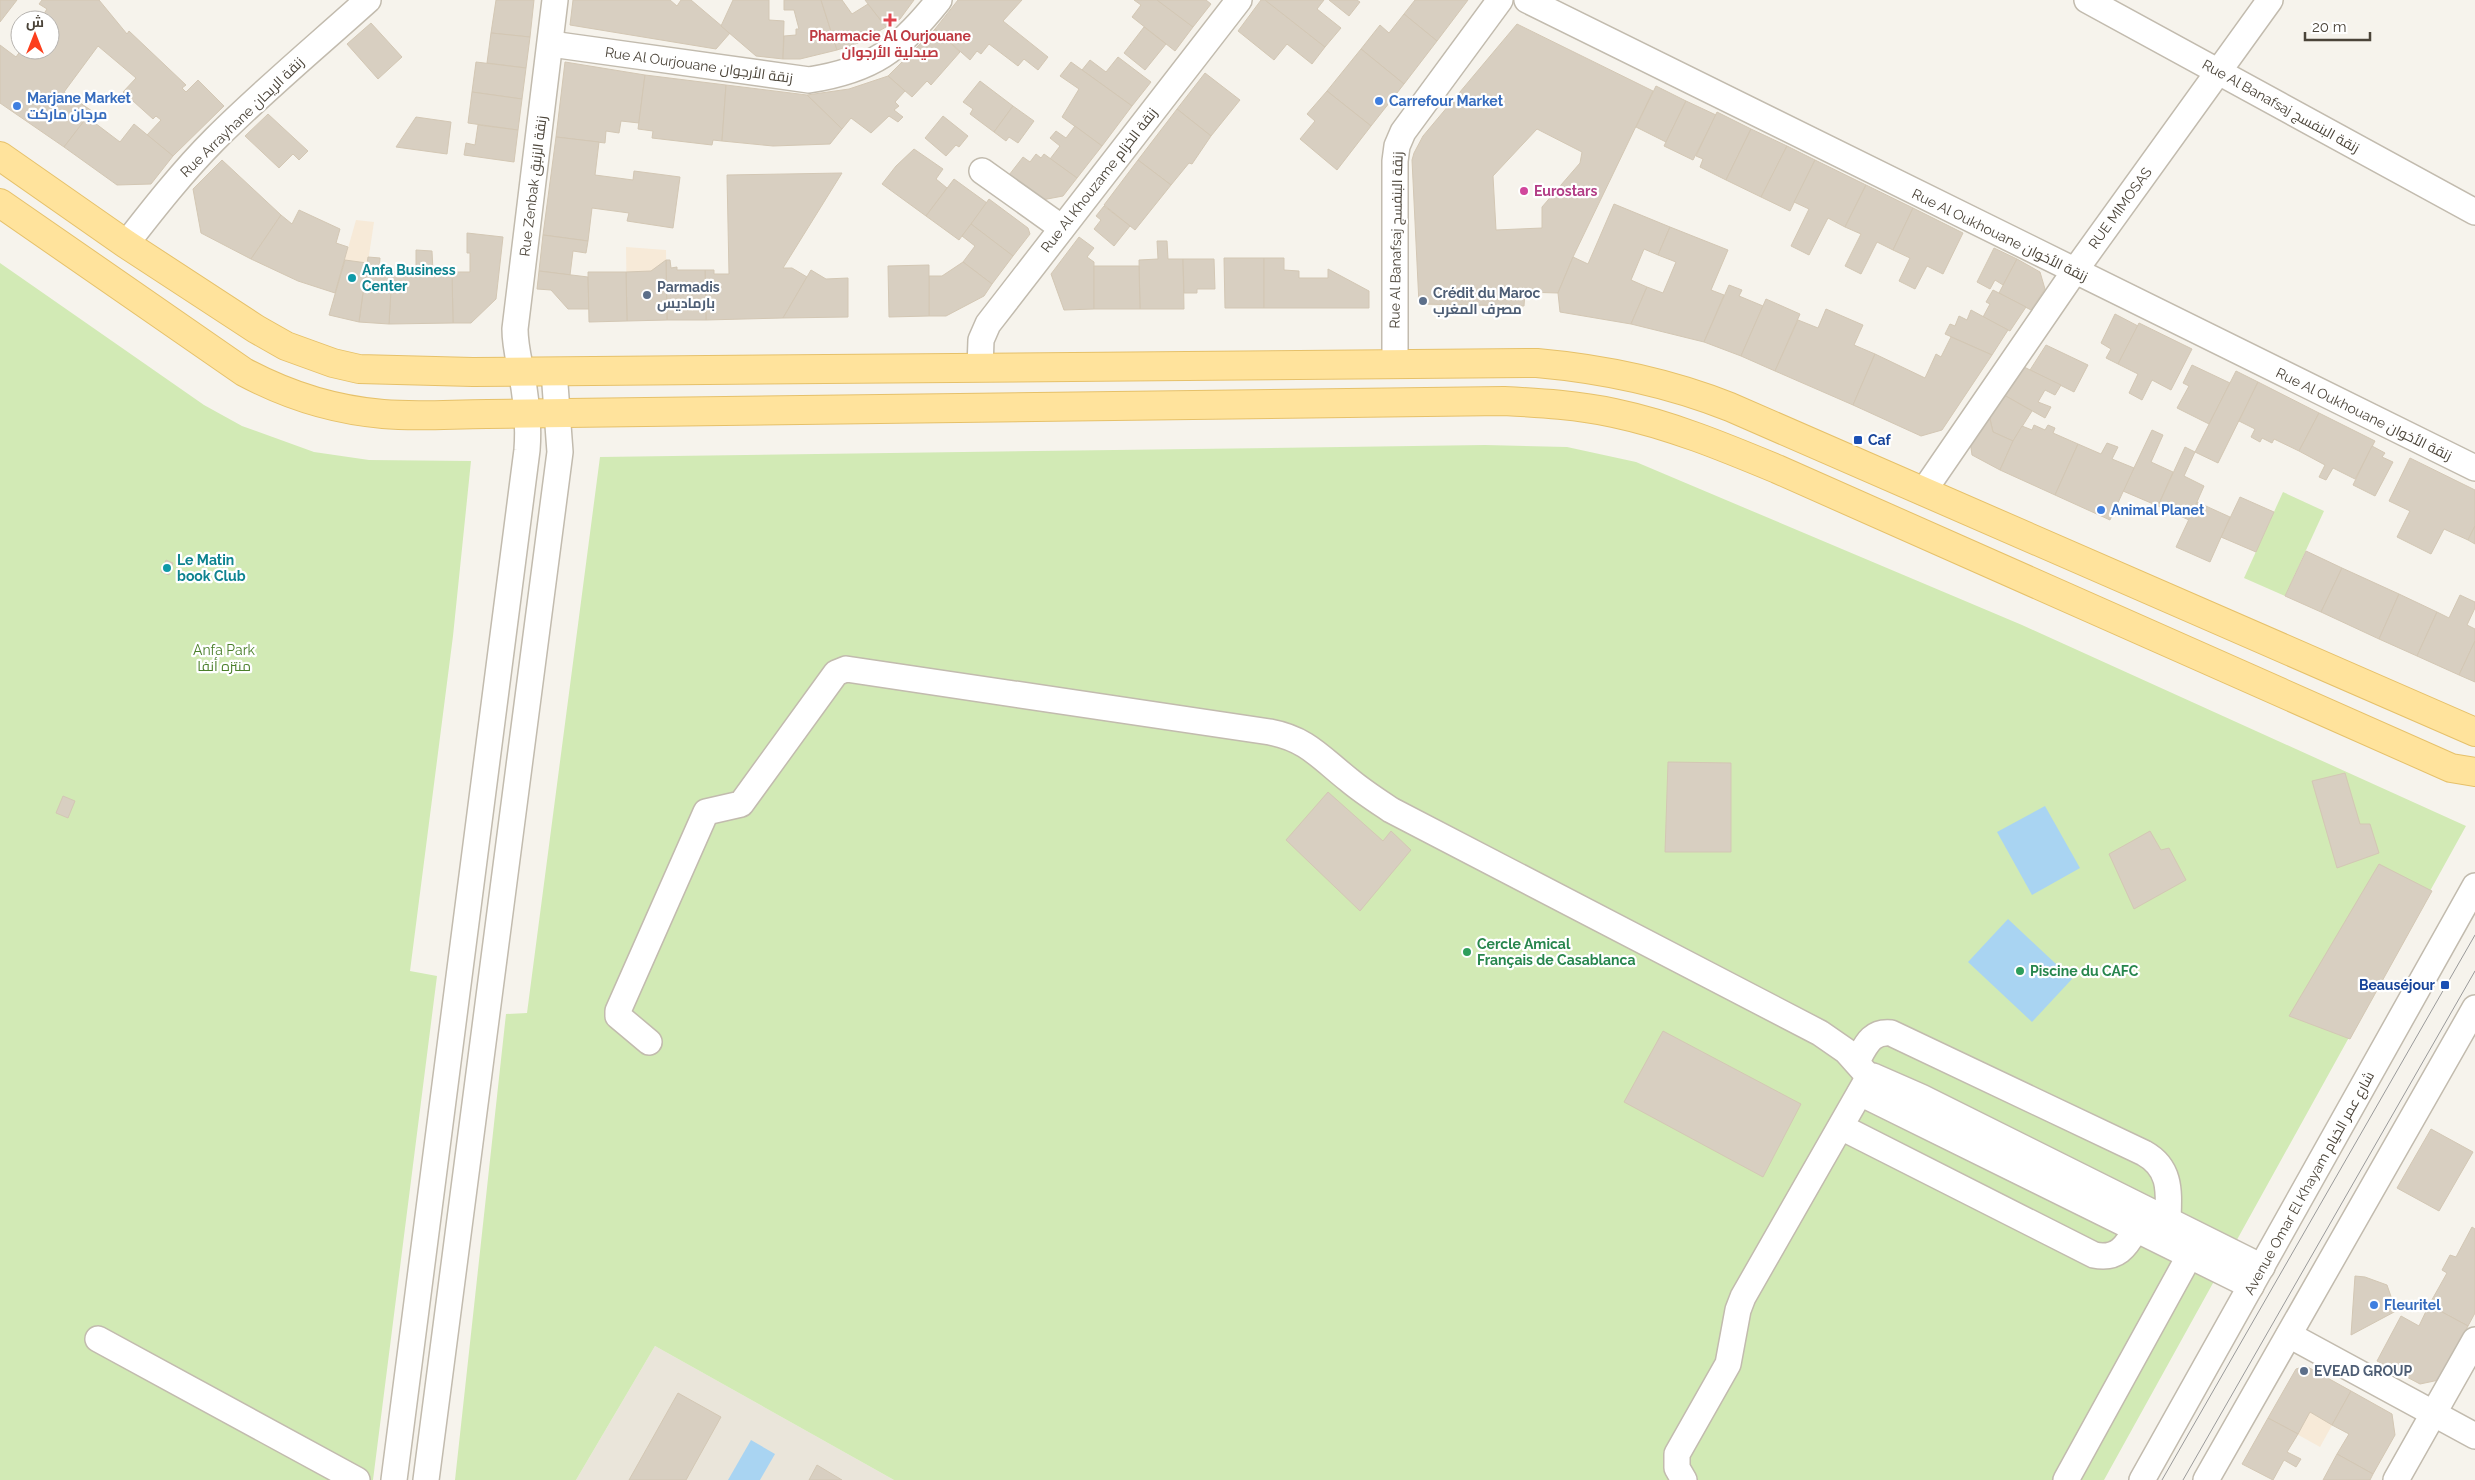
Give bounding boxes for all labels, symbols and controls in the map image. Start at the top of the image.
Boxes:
north arrow [10,10,60,60]
scale bar [2305,10,2370,42]
text: ش [26,14,44,31]
marker: Pharmacie Al Ourjouane صيدلية الأرجوان [884,14,896,26]
text: 20 m [2312,18,2347,36]
place label: Pharmacie Al Ourjouane صيدلية الأرجوان [809,28,971,61]
street label: Rue Al Ourjouane زنقة الأرجوان [604,44,794,86]
street label: Rue Arrayhane زنقة الريحان [177,54,307,180]
street label: Rue Al Banafsaj زنقة البنفسج [2199,56,2362,157]
place label: Marjane Market مرجان ماركت [27,90,132,123]
place label: Carrefour Market [1389,93,1504,109]
marker: Carrefour Market [1373,95,1385,107]
marker: Marjane Market مرجان ماركت [11,100,23,112]
street label: Rue Al Khouzame زنقة الخزام [1038,105,1162,257]
street label: Rue Zenbak زنقة الزنبق [516,115,551,257]
street label: Rue Al Banafsaj زنقة البنفسج [1386,151,1407,329]
street label: RUE MIMOSAS [2085,164,2155,252]
place label: Eurostars [1534,183,1598,199]
marker: Eurostars [1518,185,1530,197]
street label: Rue Al Oukhouane زنقة الأخوان [1910,185,2090,285]
place label: Anfa Business Center [362,262,456,294]
marker: Anfa Business Center [346,272,358,284]
place label: Parmadis بارماديس [657,279,720,312]
place label: Crédit du Maroc مصرف المغرب [1433,285,1541,318]
marker: Parmadis بارماديس [641,289,653,301]
marker: Crédit du Maroc مصرف المغرب [1417,295,1429,307]
street label: Rue Al Oukhouane زنقة الأخوان [2274,364,2454,464]
place label: Caf [1868,432,1892,448]
marker: Caf [1852,434,1864,446]
place label: Animal Planet [2111,502,2205,518]
marker: Animal Planet [2095,504,2107,516]
place label: Le Matin book Club [177,552,246,584]
marker: Le Matin book Club [161,562,173,574]
park label: Anfa Park منتزه أنفا [193,642,256,674]
place label: Cercle Amical Français de Casablanca [1477,936,1635,968]
marker: Cercle Amical Français de Casablanca [1461,946,1473,958]
place label: Piscine du CAFC [2030,963,2139,979]
marker: Piscine du CAFC [2014,965,2026,977]
place label: Beauséjour [2359,977,2436,993]
marker: Beauséjour [2439,979,2451,991]
street label: Avenue Omar El Khayam شارع عمر الخيام [2241,1069,2379,1298]
place label: Fleuritel [2384,1297,2441,1313]
marker: Fleuritel [2368,1299,2380,1311]
place label: EVEAD GROUP [2314,1363,2413,1379]
marker: EVEAD GROUP [2298,1365,2310,1377]

